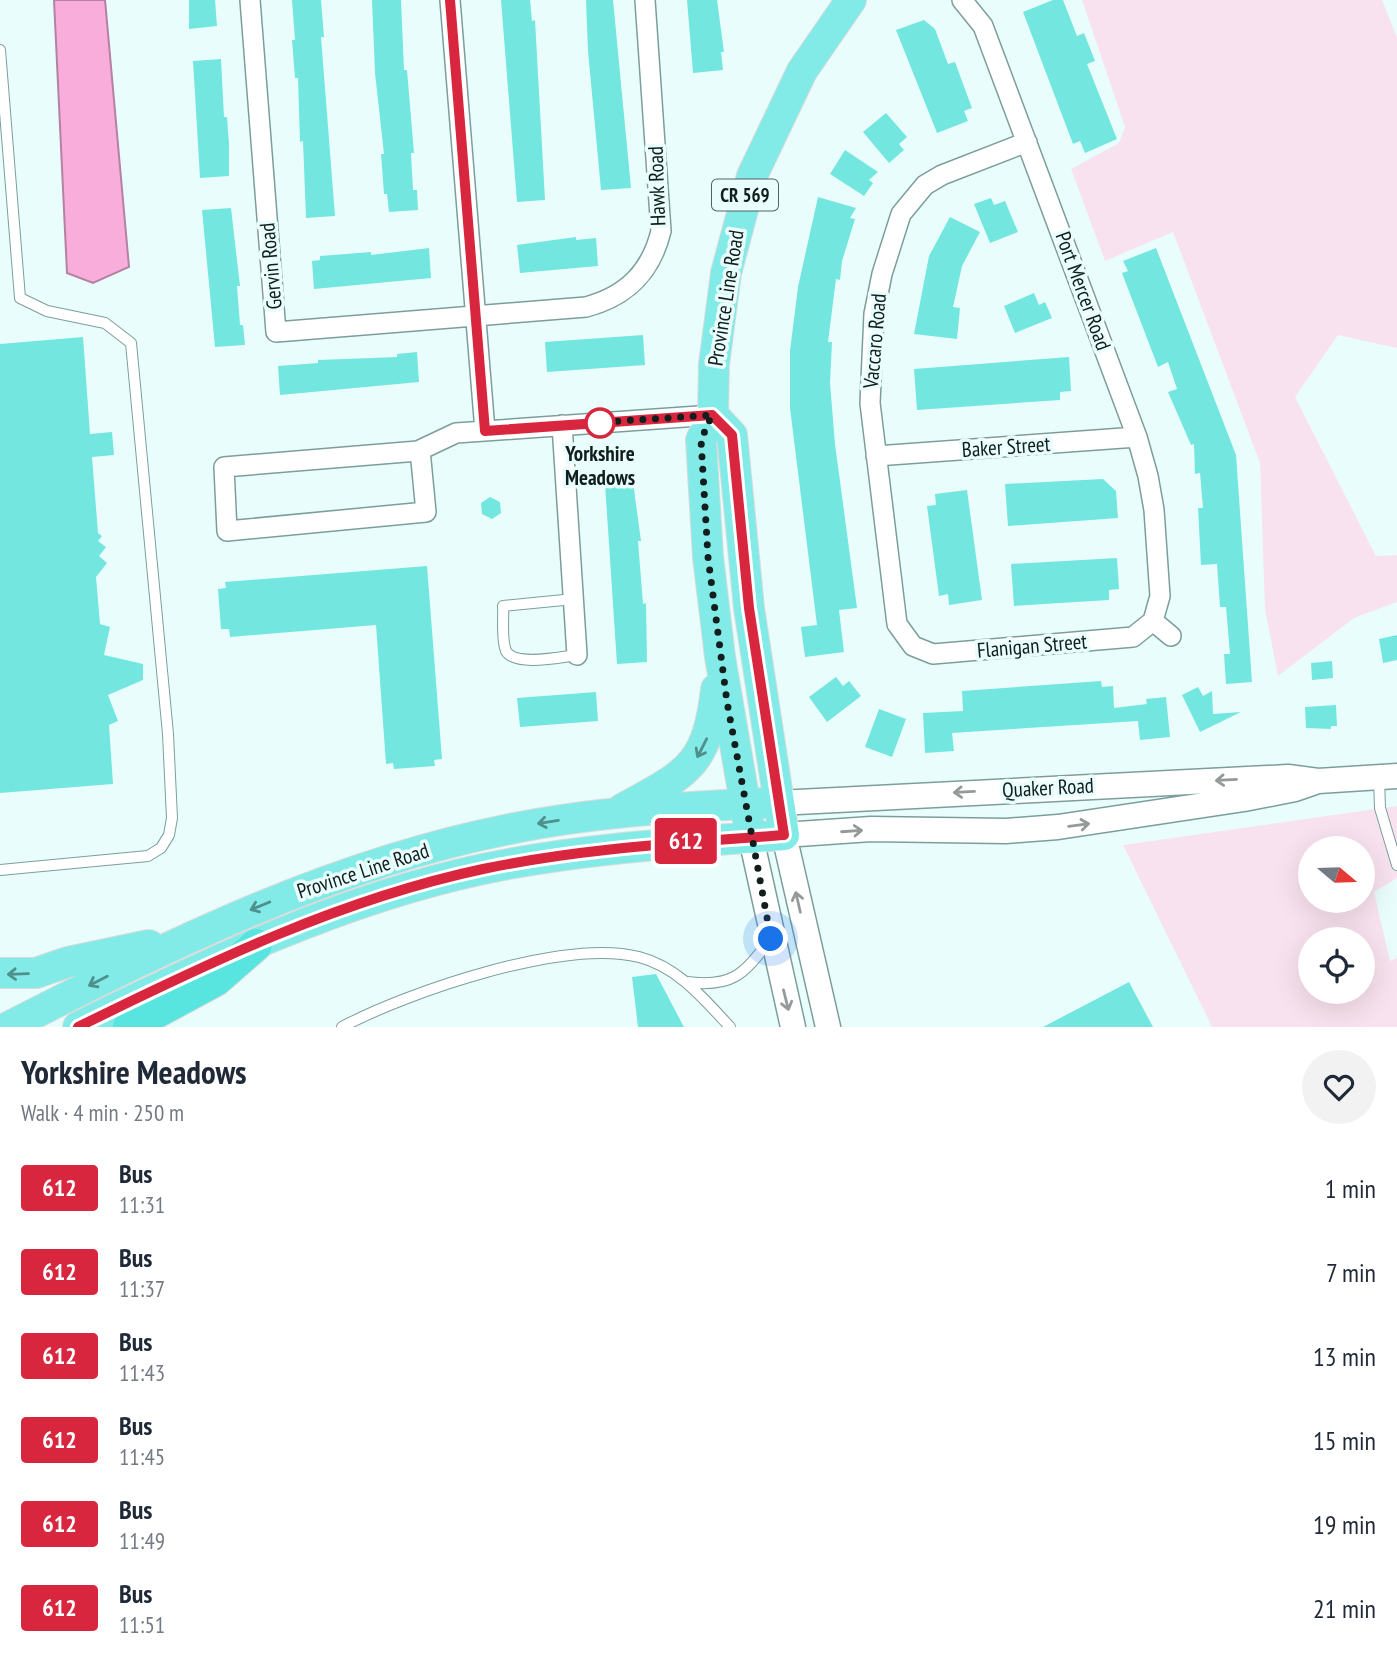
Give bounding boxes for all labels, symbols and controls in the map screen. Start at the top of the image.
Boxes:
street label: Hawk Road [642,146,671,226]
road number: CR 569 [712,180,778,210]
street label: Gervin Road [253,222,288,311]
street label: Province Line Road [701,228,750,368]
street label: Port Mercer Road [1050,228,1117,354]
street label: Vaccaro Road [857,292,892,391]
marker: Yorkshire Meadows [585,408,615,438]
street label: Baker Street [961,430,1051,463]
place label: Yorkshire Meadows [564,440,635,491]
street label: Flanigan Street [976,627,1088,664]
one-way arrow [695,737,709,757]
street label: Quaker Road [1001,772,1094,803]
one-way arrow [1214,773,1237,786]
one-way arrow [952,785,975,798]
one-way arrow [538,816,560,829]
line badge: 612 [646,818,726,864]
one-way arrow [1067,818,1090,831]
one-way arrow [840,824,863,837]
text: 612 [669,825,703,856]
street label: Province Line Road [293,836,432,905]
north arrow [1298,836,1376,914]
map controls [1298,836,1375,1004]
one-way arrow [791,891,805,914]
one-way arrow [250,900,271,913]
your location [753,921,788,956]
button: locate [1298,927,1375,1004]
one-way arrow [7,968,30,981]
one-way arrow [88,975,109,989]
one-way arrow [780,989,793,1011]
text: Yorkshire Meadows [21,1050,247,1093]
button: heart [1302,1050,1376,1124]
text: Walk · 4 min · 250 m [21,1098,184,1127]
text: Bus [119,1157,152,1190]
text: 612 [42,1172,77,1203]
text: 1 min [1325,1172,1376,1205]
text: 11:31 [119,1190,165,1219]
text: Bus [119,1241,152,1274]
text: 612 [42,1256,77,1287]
text: 7 min [1326,1256,1376,1289]
text: 11:37 [119,1274,165,1303]
text: Bus [119,1325,152,1358]
text: 612 [42,1340,77,1371]
text: 13 min [1313,1340,1376,1373]
text: 11:43 [119,1358,165,1387]
text: Bus [119,1409,152,1442]
text: 612 [42,1424,77,1455]
text: 15 min [1313,1424,1376,1457]
text: 11:45 [119,1442,165,1471]
text: Bus [119,1493,152,1526]
text: 612 [42,1508,77,1539]
text: 19 min [1313,1508,1376,1541]
text: 11:49 [119,1526,165,1555]
text: Bus [119,1577,152,1610]
text: 612 [42,1592,77,1623]
text: 21 min [1313,1592,1376,1625]
text: 11:51 [119,1610,165,1639]

